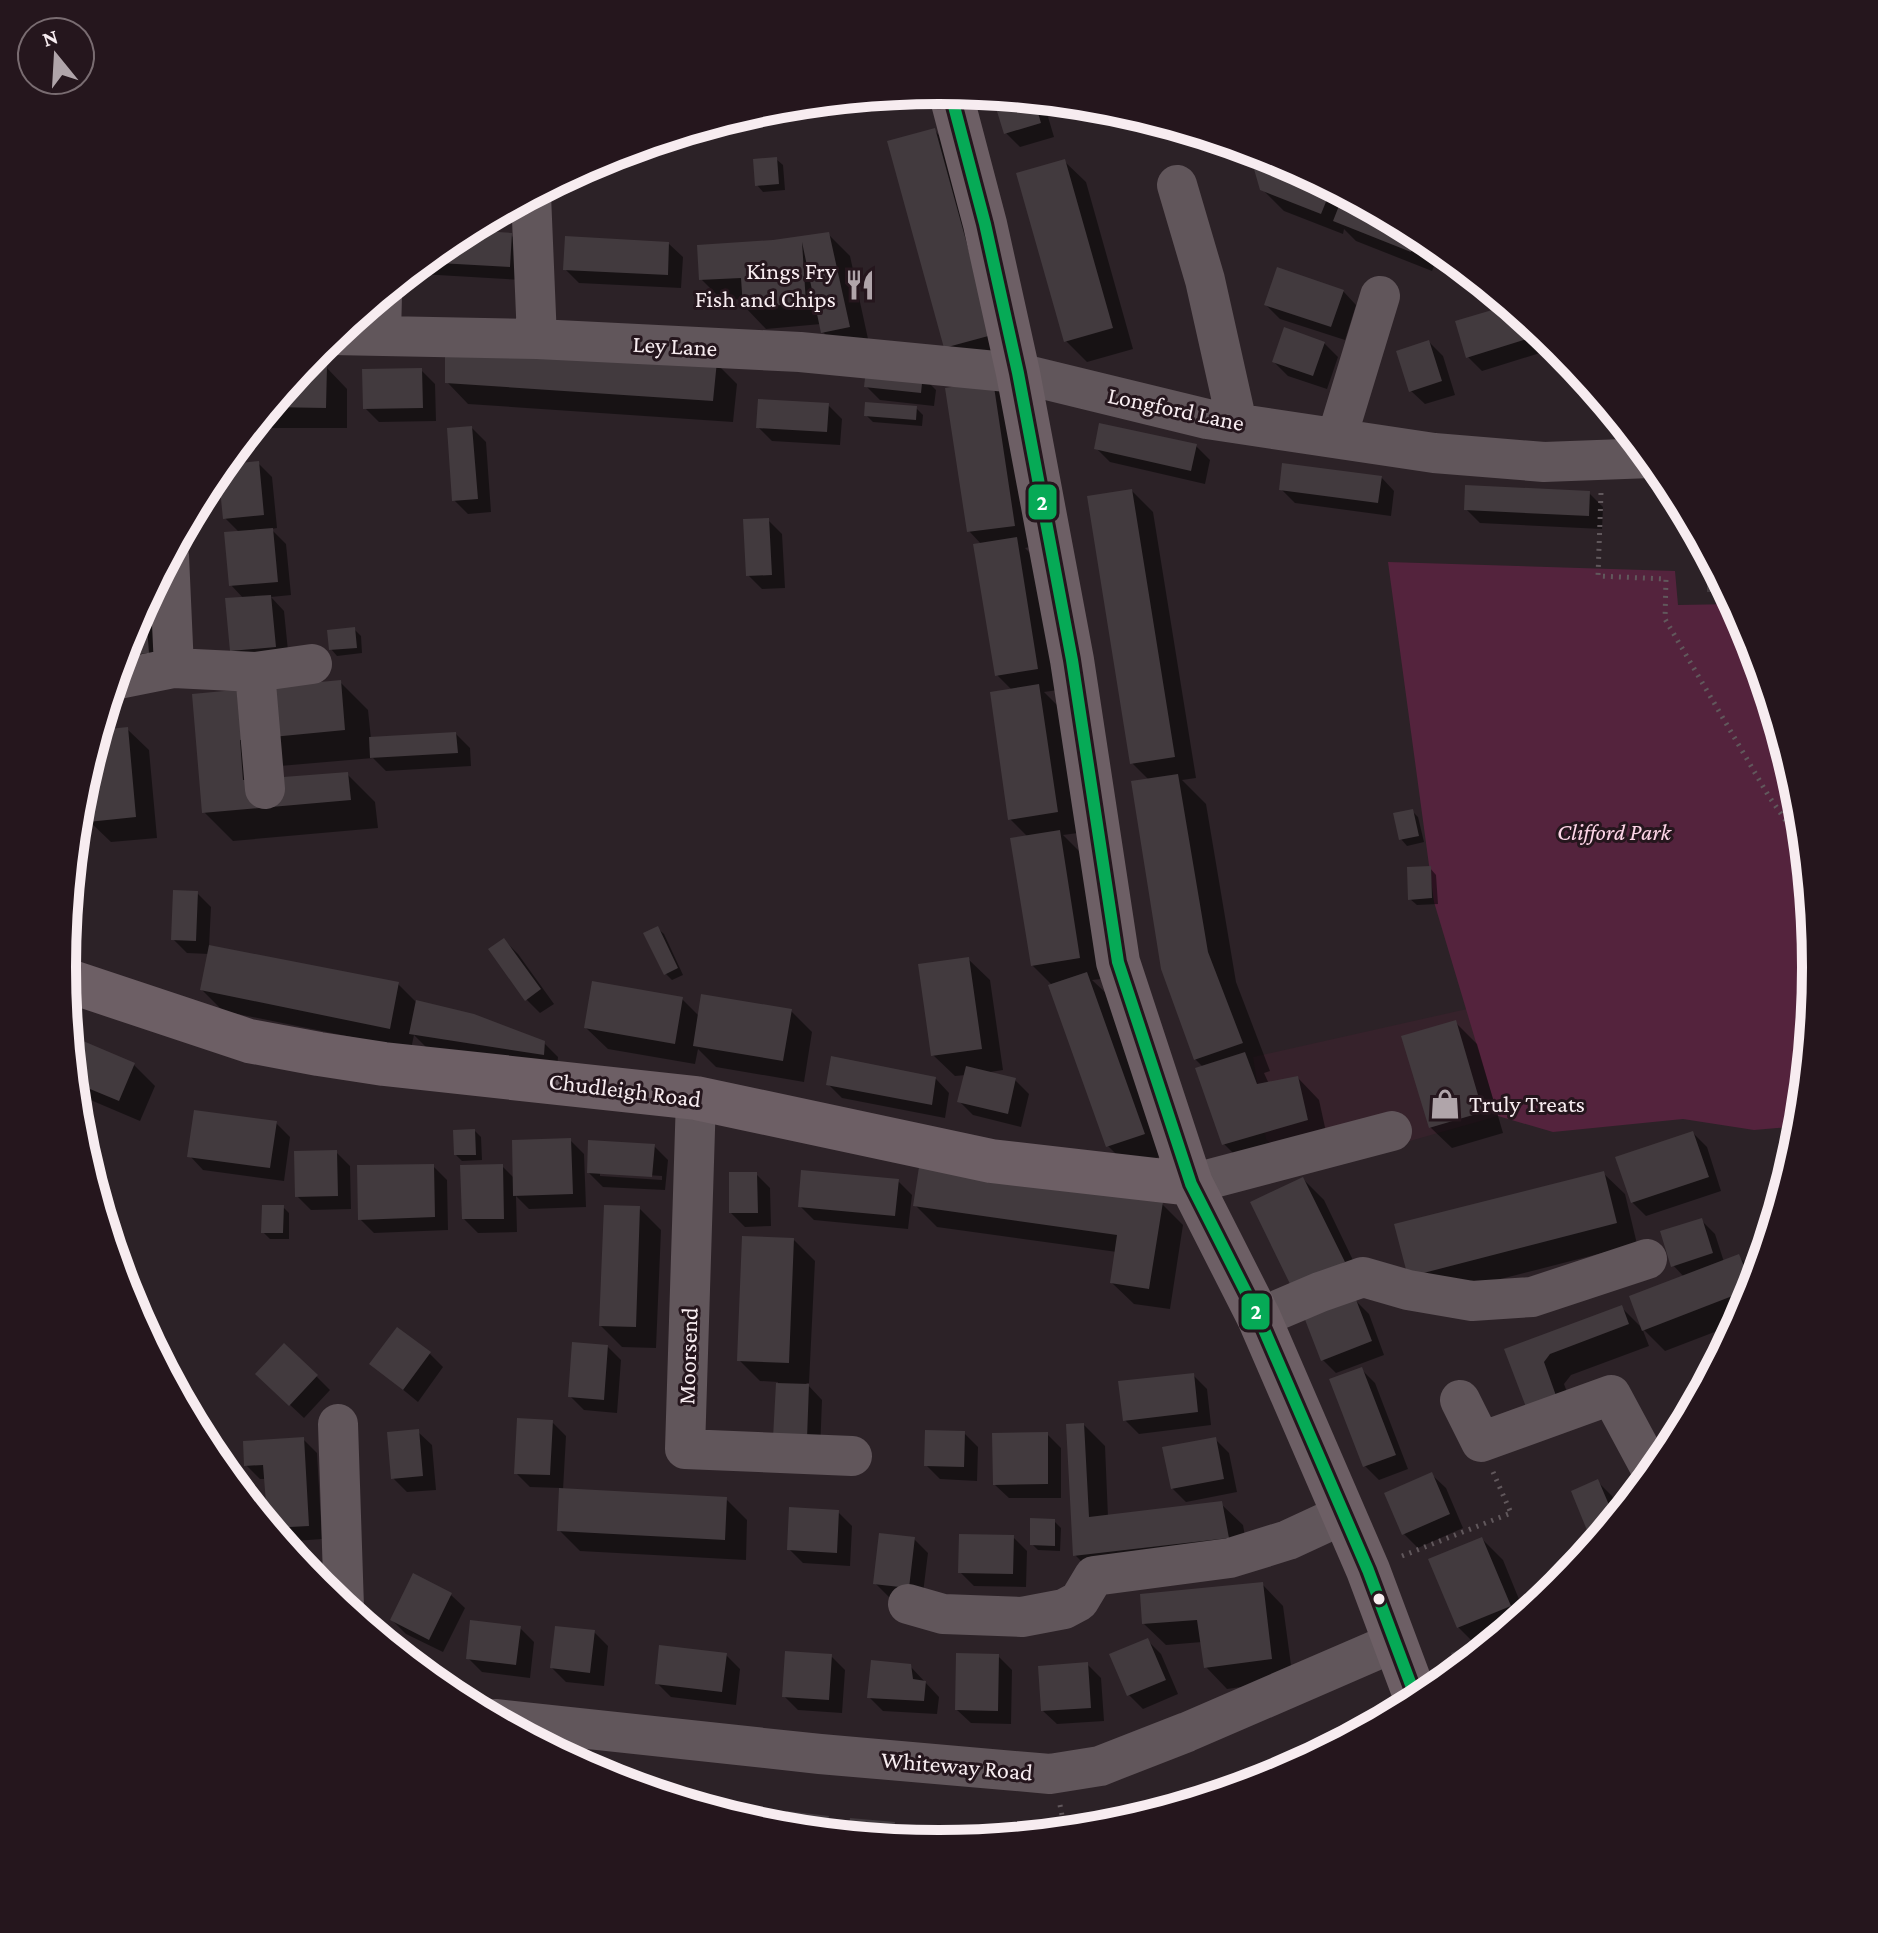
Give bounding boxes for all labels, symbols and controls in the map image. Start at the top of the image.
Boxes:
north arrow [16,16,96,96]
text: N [39,23,61,52]
place label: Kings Fry Fish and Chips [695,257,837,312]
restaurant icon: Kings Fry Fish and Chips [843,268,877,302]
street label: Ley Lane [632,330,718,361]
street label: Longford Lane [1105,381,1247,436]
line badge: 2 [1027,483,1058,521]
text: 2 [1036,490,1048,515]
park label: Clifford Park [1557,818,1673,845]
street label: Chudleigh Road [547,1067,703,1112]
shop icon: Truly Treats [1428,1087,1462,1121]
place label: Truly Treats [1469,1090,1585,1117]
line badge: 2 [1240,1292,1271,1331]
text: 2 [1250,1299,1262,1324]
street label: Moorsend [672,1306,703,1405]
unlabelled marker [1371,1591,1387,1607]
street label: Whiteway Road [880,1745,1034,1786]

